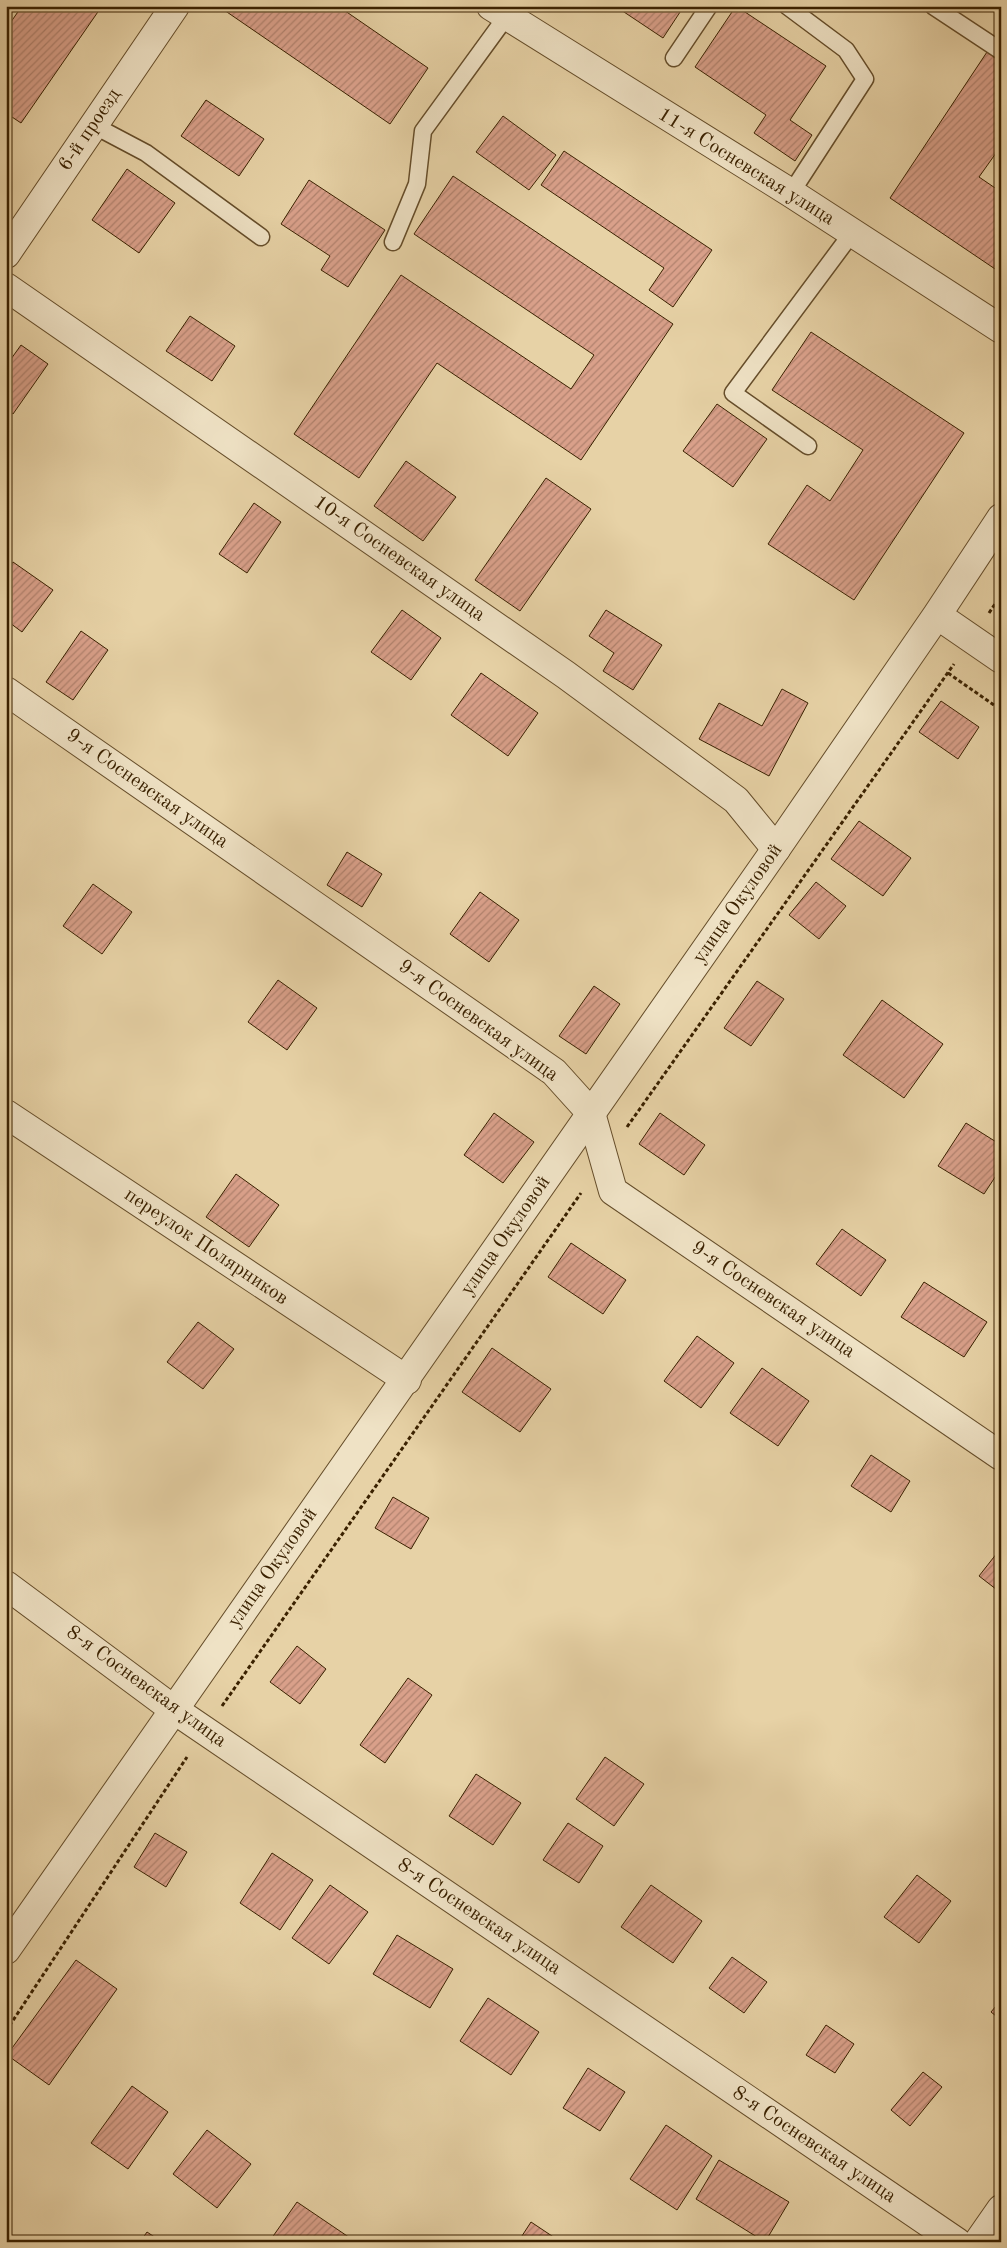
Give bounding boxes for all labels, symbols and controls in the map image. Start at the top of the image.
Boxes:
street label: 6-й проезд [55,85,125,175]
street label: 11-я Сосневская улица [654,104,838,230]
street label: 10-я Сосневская улица [310,492,488,626]
street label: 9-я Сосневская улица [62,726,232,852]
street label: улица Окуловой [689,841,787,967]
street label: 9-я Сосневская улица [394,956,562,1086]
street label: улица Окуловой [457,1173,555,1299]
street label: переулок Полярников [121,1185,291,1309]
street label: 9-я Сосневская улица [688,1238,859,1362]
street label: улица Окуловой [224,1505,322,1631]
street label: 8-я Сосневская улица [62,1622,230,1752]
street label: 8-я Сосневская улица [394,1855,565,1979]
street label: 8-я Сосневская улица [729,2083,900,2207]

